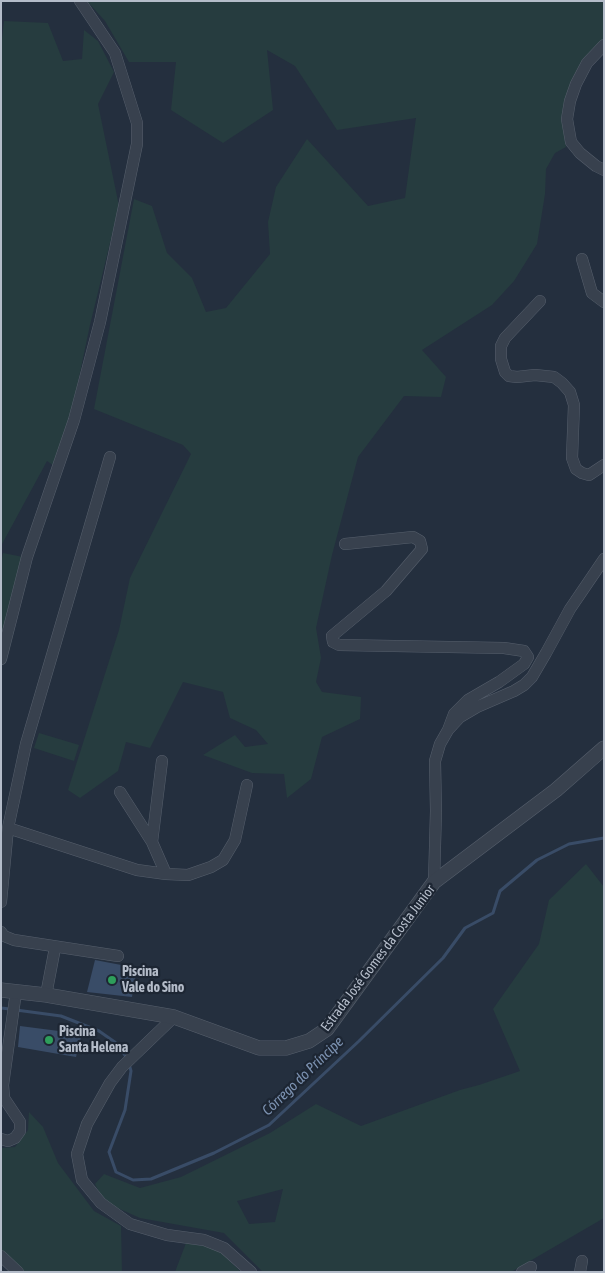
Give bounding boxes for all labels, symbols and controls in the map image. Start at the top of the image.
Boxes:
street label: Estrada José Gomes da Costa Junior [317,881,439,1035]
place label: Piscina Vale do Sino [122,964,184,996]
marker: Piscina Vale do Sino [106,974,118,986]
place label: Piscina Santa Helena [59,1024,128,1056]
water label: Córrego do Príncipe [259,1033,347,1119]
marker: Piscina Santa Helena [43,1034,55,1046]

